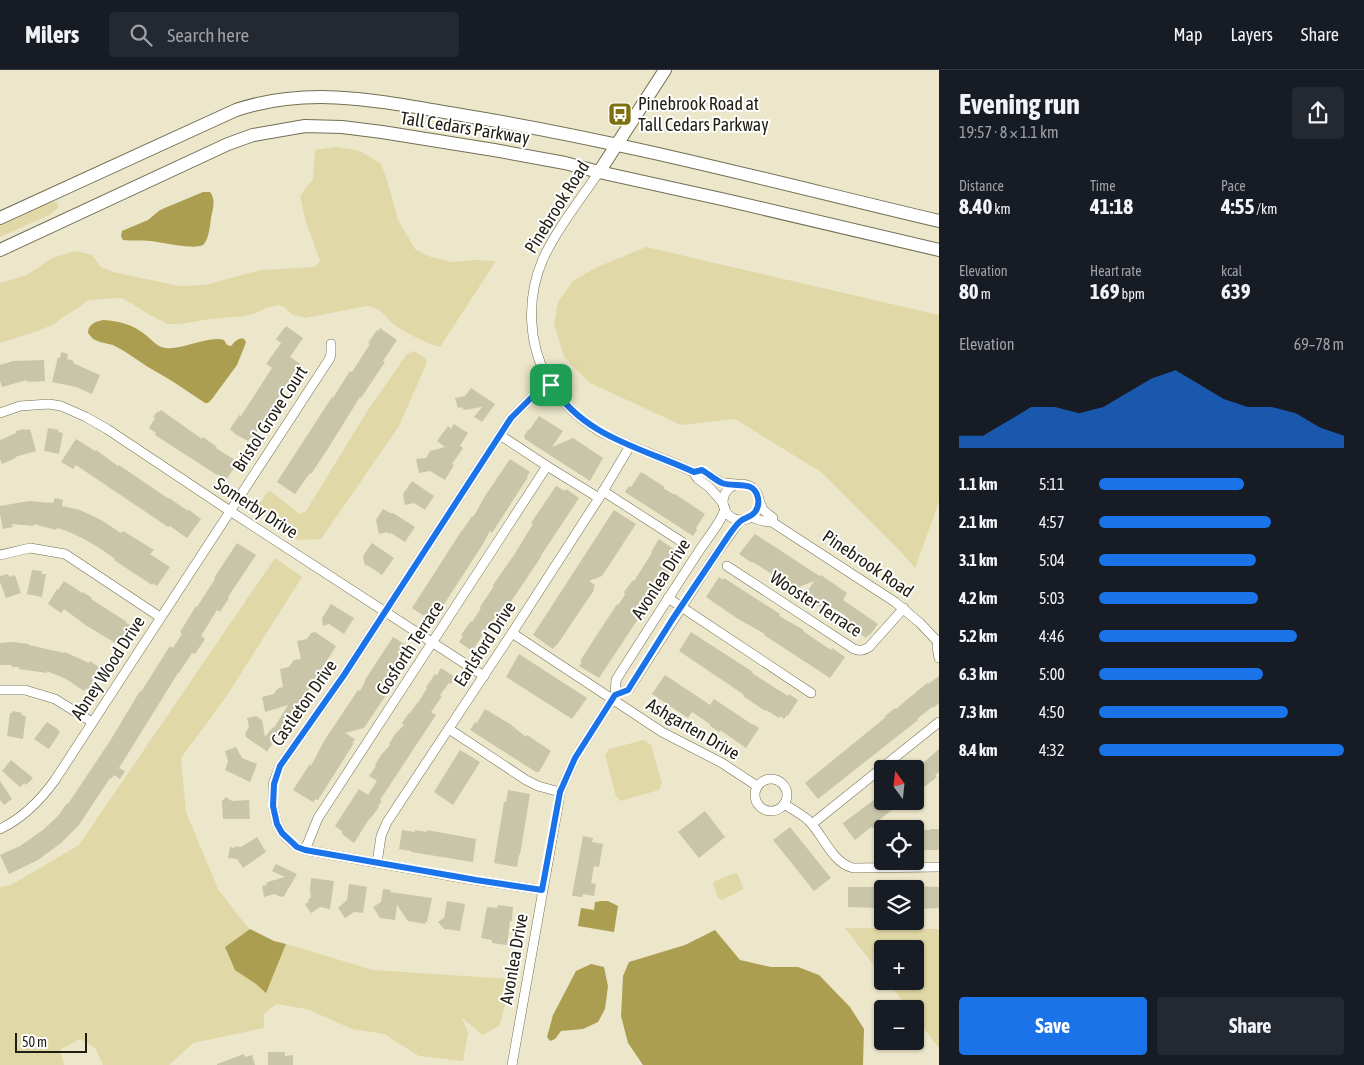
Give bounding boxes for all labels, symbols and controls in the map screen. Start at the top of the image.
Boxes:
search box [109,12,459,57]
text: Milers [25,21,79,48]
icon: search [127,21,155,49]
text: Search here [167,24,249,46]
text: Map [1173,24,1202,45]
text: Layers [1230,24,1273,45]
text: Share [1301,24,1339,45]
button: share [1292,87,1344,139]
text: Evening run [959,88,1080,120]
place label: Pinebrook Road at Tall Cedars Parkway [638,93,769,135]
bus stop icon: Pinebrook Road at Tall Cedars Parkway [607,101,633,127]
street label: Tall Cedars Parkway [399,107,531,148]
text: 19:57 · 8 × 1.1 km [959,123,1059,141]
street label: Pinebrook Road [520,157,593,257]
text: Distance [959,178,1004,194]
text: Time [1090,178,1116,194]
text: Pace [1221,178,1246,194]
text: 8.40 [959,194,992,218]
text: 41:18 [1090,194,1133,218]
text: 4:55 [1221,194,1254,218]
text: km [992,201,1011,217]
text: /km [1254,201,1277,217]
text: Elevation [959,263,1008,279]
text: Heart rate [1090,263,1142,279]
text: kcal [1221,263,1242,279]
text: 80 [959,279,979,303]
text: 169 [1090,279,1120,303]
text: 639 [1221,279,1251,303]
text: m [979,286,991,302]
text: bpm [1120,286,1145,302]
text: Elevation [959,335,1014,353]
text: 69–78 m [1294,335,1344,353]
street label: Bristol Grove Court [228,362,312,475]
pin [530,364,572,406]
icon: arrive [537,371,565,399]
street label: Somerby Drive [210,473,302,542]
text: 1.1 km [959,475,998,493]
text: 5:11 [1039,475,1064,493]
text: 2.1 km [959,513,998,531]
text: 4:57 [1039,513,1064,531]
street label: Pinebrook Road [819,526,918,602]
street label: Avonlea Drive [627,535,694,623]
text: 3.1 km [959,551,998,569]
text: 5:04 [1039,551,1065,569]
street label: Wooster Terrace [766,566,866,641]
text: 4.2 km [959,589,998,607]
text: 5:03 [1039,589,1065,607]
street label: Gosforth Terrace [371,597,448,699]
street label: Earlsford Drive [449,597,520,690]
street label: Abney Wood Drive [66,612,149,723]
text: 5.2 km [959,627,998,645]
text: 4:46 [1039,627,1064,645]
street label: Castleton Drive [266,656,341,750]
text: 6.3 km [959,665,998,683]
text: 5:00 [1039,665,1065,683]
street label: Ashgarten Drive [643,693,744,764]
text: 7.3 km [959,703,998,721]
text: 4:50 [1039,703,1064,721]
text: 8.4 km [959,741,998,759]
text: 4:32 [1039,741,1064,759]
north arrow [874,760,924,810]
map controls [874,760,924,1050]
button: locate [874,820,924,870]
button: layers [874,880,924,930]
street label: Avonlea Drive [495,912,532,1006]
button: + [874,940,924,990]
button: Save [959,997,1147,1055]
button: Share [1157,997,1344,1055]
button: − [874,1000,924,1050]
scale bar [15,1030,88,1053]
text: 50 m [22,1034,47,1050]

